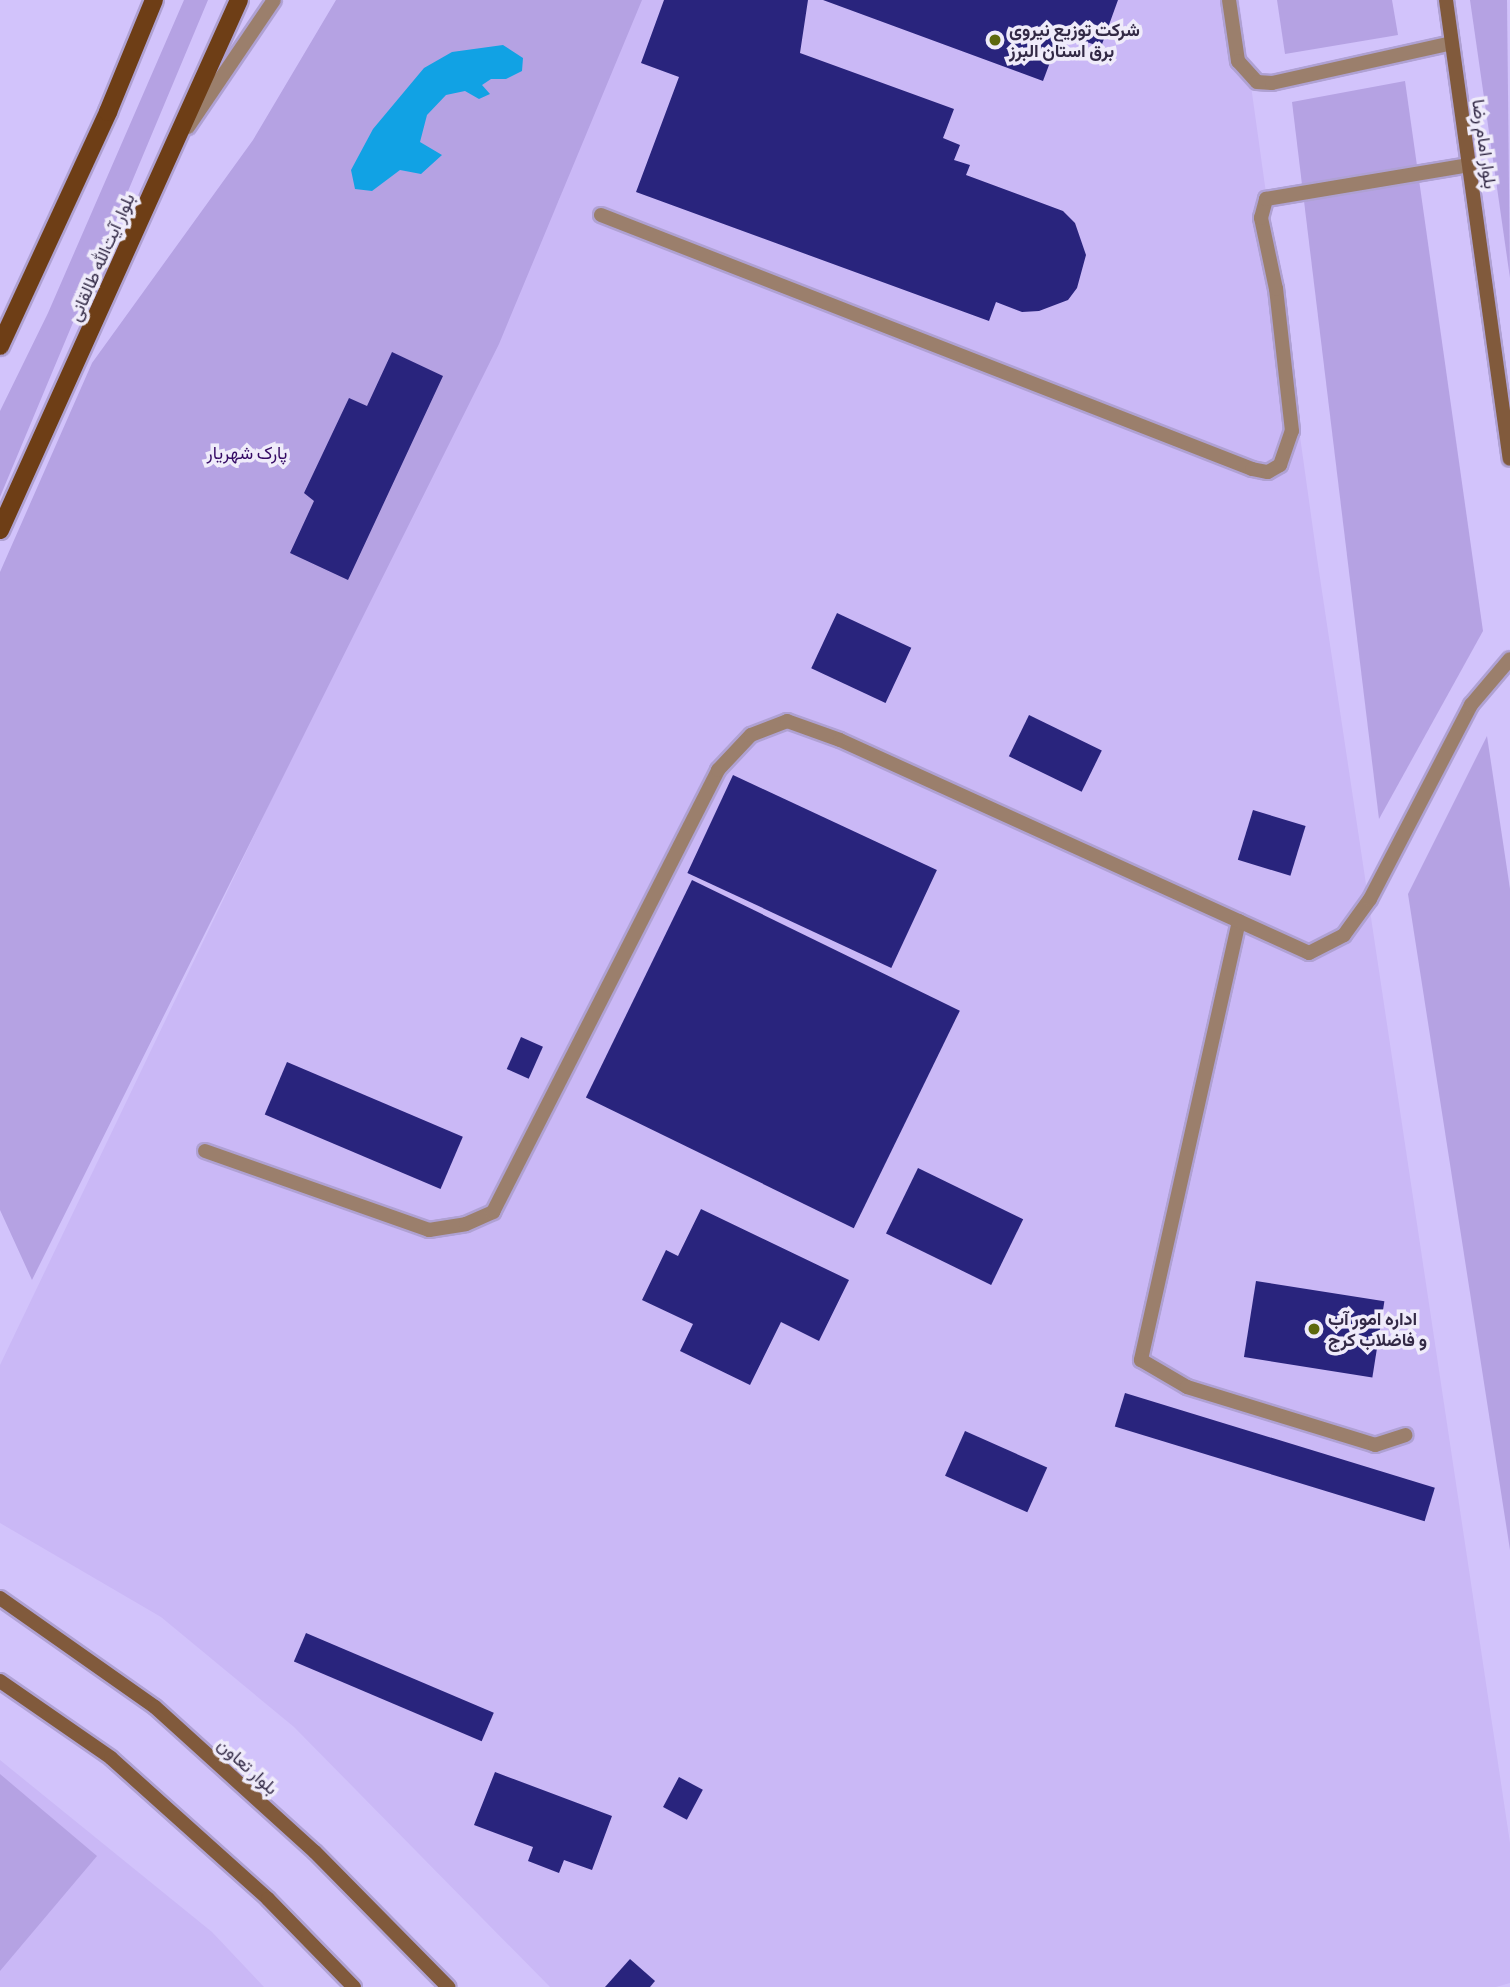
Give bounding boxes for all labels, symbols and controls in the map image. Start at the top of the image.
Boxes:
place label: شرکت توزیع نیروی برق استان البرز [1009,19,1140,61]
marker: شرکت توزیع نیروی برق استان البرز [987,32,1003,48]
street label: بلوار امام رضا [1468,98,1502,190]
street label: بلوار آیت‌الله طالقانی [63,190,139,324]
park label: پارک شهریار [207,441,287,463]
place label: اداره امور آب و فاضلاب کرج [1328,1308,1427,1350]
marker: اداره امور آب و فاضلاب کرج [1306,1321,1322,1337]
street label: بلوار تعاون [213,1733,283,1799]

